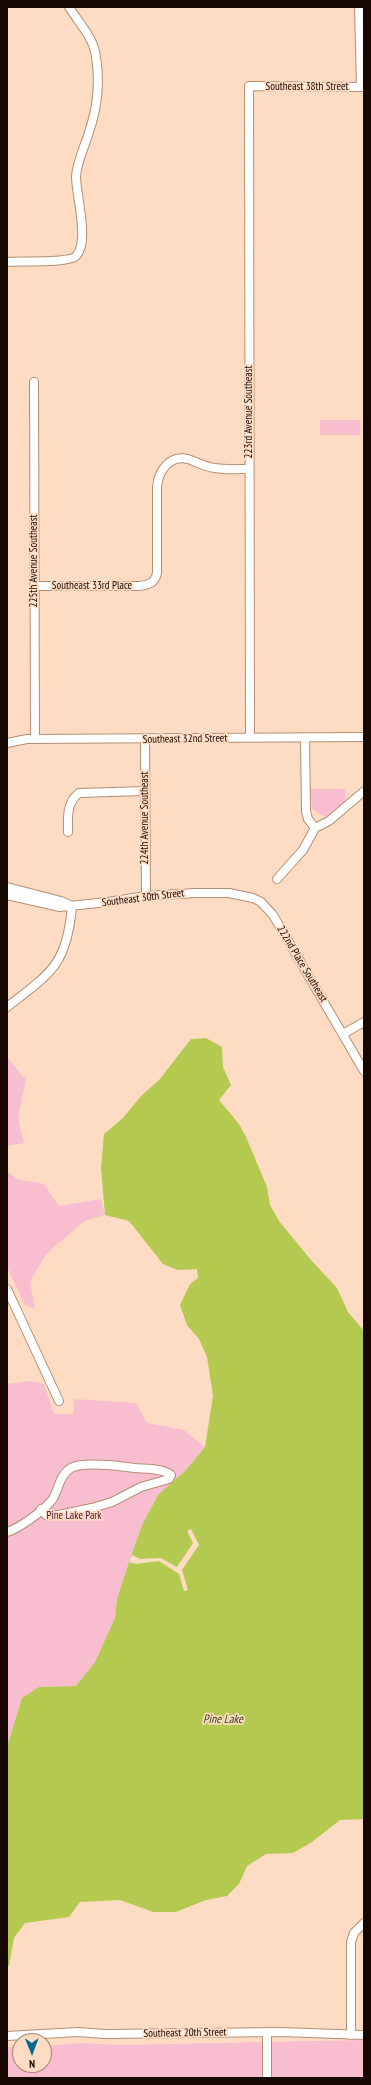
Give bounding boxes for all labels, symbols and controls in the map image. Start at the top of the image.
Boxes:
street label: Southeast 38th Street [266,80,348,94]
street label: 223rd Avenue Southeast [242,366,256,458]
street label: 225th Avenue Southeast [27,515,41,607]
street label: Southeast 33rd Place [52,579,132,593]
street label: Southeast 32nd Street [143,732,227,746]
street label: 224th Avenue Southeast [138,772,152,864]
street label: Southeast 30th Street [101,886,185,910]
street label: 222nd Place Southeast [274,923,330,1005]
park label: Pine Lake Park [46,1509,102,1523]
water label: Pine Lake [203,1713,243,1727]
street label: Southeast 20th Street [143,2026,227,2040]
north arrow [12,2033,52,2073]
text: N [29,2057,35,2071]

